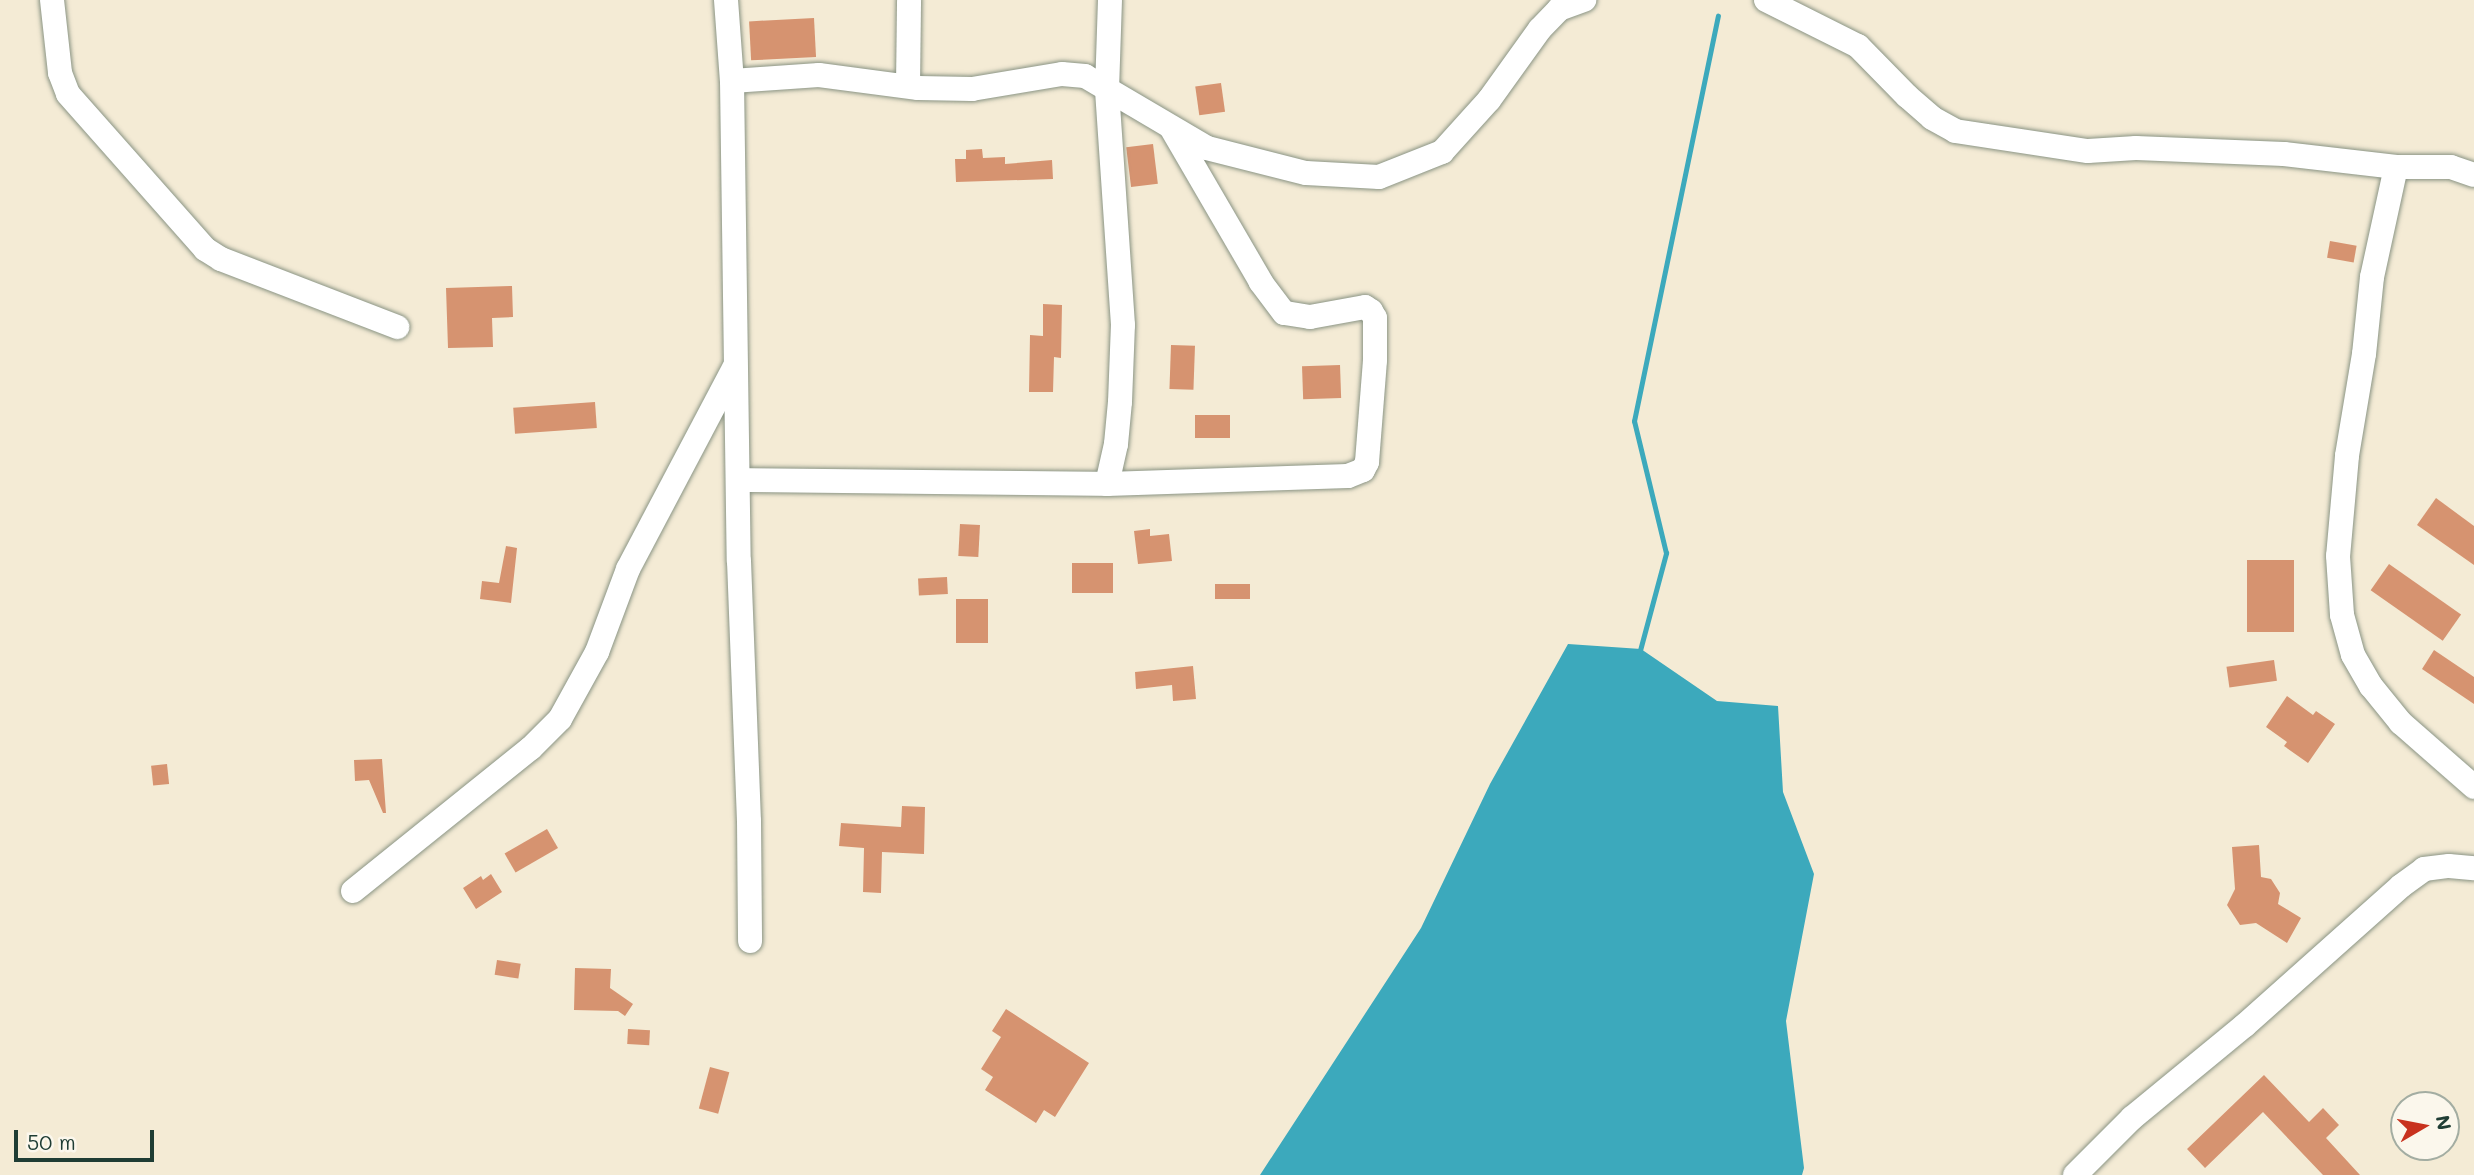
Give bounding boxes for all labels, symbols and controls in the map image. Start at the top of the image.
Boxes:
north arrow [2390,1091,2460,1161]
text: N [2431,1113,2458,1132]
scale bar [18,1116,158,1160]
text: 50 m [27,1128,76,1155]

